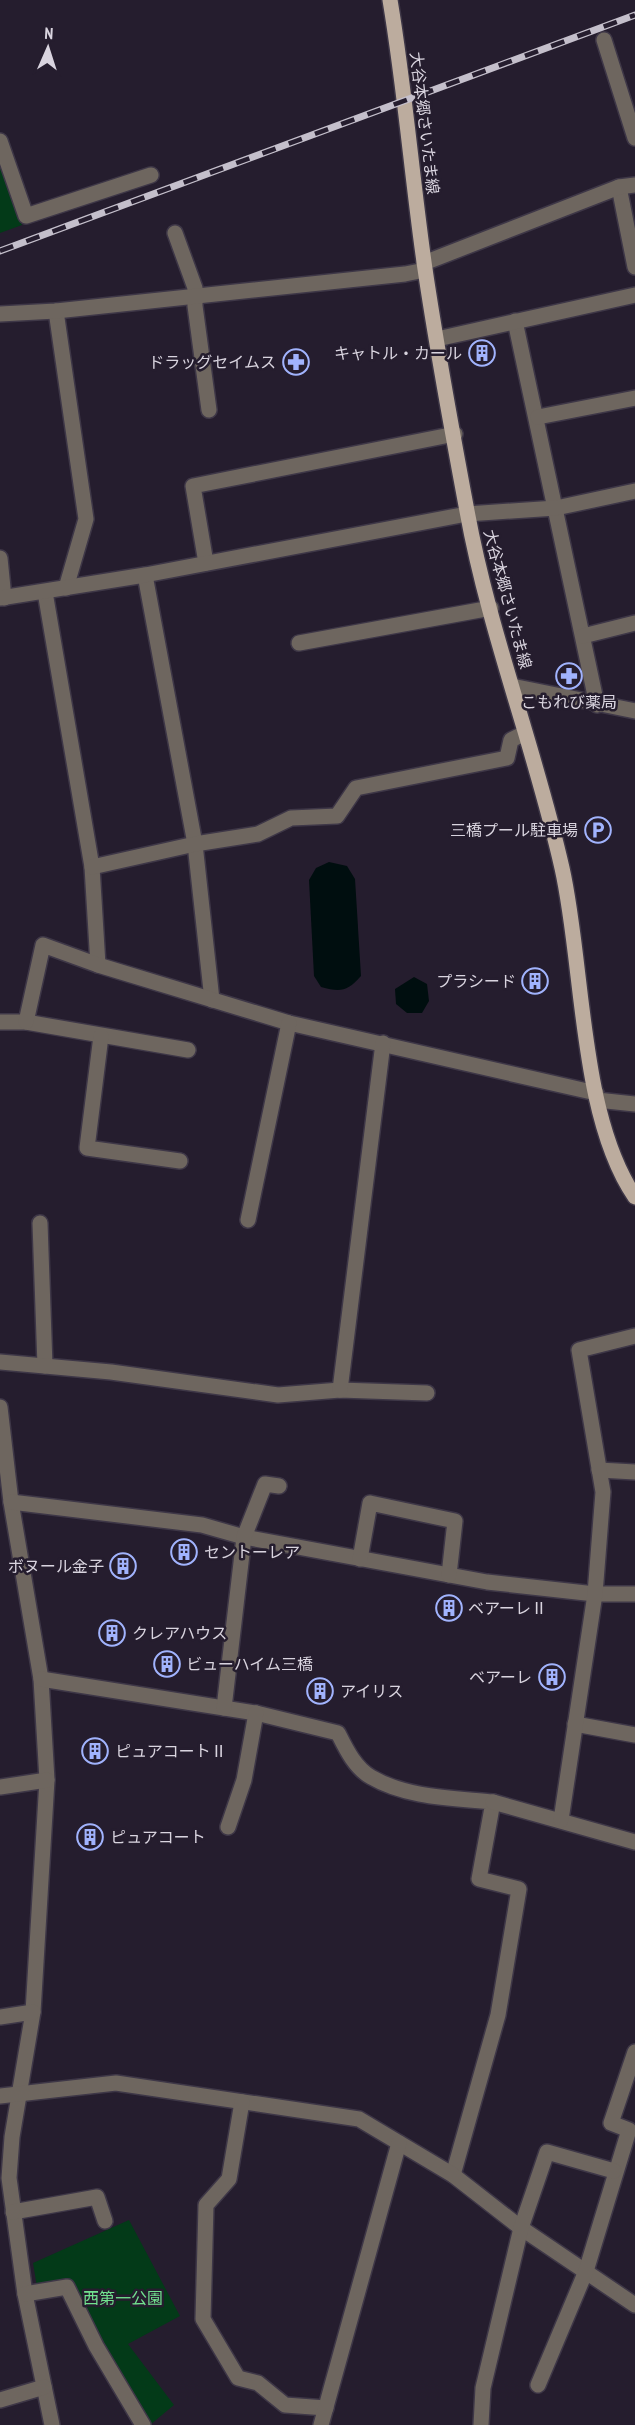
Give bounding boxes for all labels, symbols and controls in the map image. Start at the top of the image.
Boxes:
north arrow [18,18,78,78]
text: N [44,23,54,43]
street label: 大谷本郷さいたま線 [406,51,444,195]
building icon: キャトル・カール [467,338,497,368]
place label: キャトル・カール [334,343,462,363]
pharmacy icon: ドラッグセイムス [281,347,311,377]
place label: ドラッグセイムス [148,352,276,372]
street label: 大谷本郷さいたま線 [480,527,536,671]
pharmacy icon: こもれび薬局 [554,661,584,691]
place label: こもれび薬局 [521,692,617,712]
parking icon: 三橋プール駐車場 [583,815,613,845]
place label: 三橋プール駐車場 [450,820,578,840]
building icon: プラシード [520,966,550,996]
place label: プラシード [436,971,516,991]
building icon: セントーレア [169,1537,199,1567]
place label: セントーレア [204,1542,300,1562]
building icon: ボヌール金子 [108,1551,138,1581]
place label: ボヌール金子 [8,1556,104,1576]
building icon: ベアーレⅡ [434,1593,464,1623]
place label: ベアーレⅡ [468,1598,547,1618]
building icon: クレアハウス [97,1618,127,1648]
place label: クレアハウス [132,1623,227,1643]
building icon: ビューハイム三橋 [152,1649,182,1679]
place label: ビューハイム三橋 [186,1654,313,1674]
building icon: ベアーレ [537,1662,567,1692]
place label: ベアーレ [469,1667,532,1687]
building icon: アイリス [305,1676,335,1706]
place label: アイリス [340,1681,403,1701]
building icon: ピュアコートⅡ [80,1736,110,1766]
place label: ピュアコートⅡ [115,1741,227,1761]
building icon: ピュアコート [75,1822,105,1852]
place label: ピュアコート [110,1827,206,1847]
park label: 西第一公園 [83,2288,163,2308]

